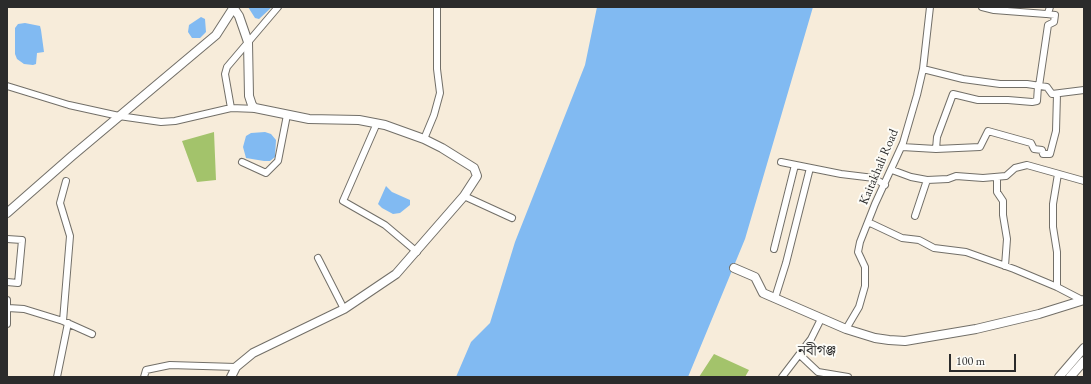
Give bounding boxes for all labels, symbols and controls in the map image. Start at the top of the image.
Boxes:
street label: Kaitakhali Road [856,127,902,207]
district label: নবীগঞ্জ [798,342,836,360]
scale bar [951,346,1018,372]
text: 100 m [956,353,985,369]

